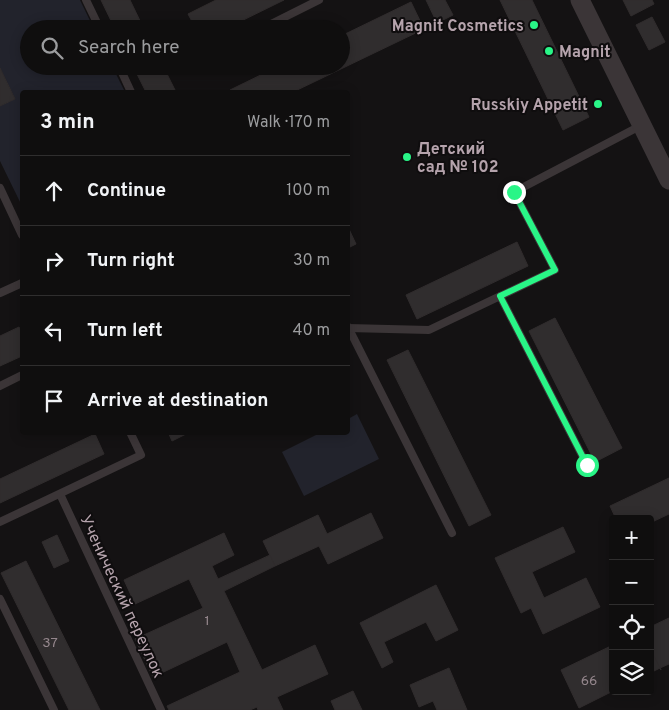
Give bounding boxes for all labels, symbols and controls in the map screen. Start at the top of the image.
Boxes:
place label: Magnit Cosmetics [392,17,524,37]
marker: Magnit Cosmetics [528,19,540,31]
search box [20,20,350,75]
icon: search [38,34,66,62]
text: Search here [78,36,180,60]
place label: Magnit [559,43,611,63]
marker: Magnit [543,45,555,57]
place label: Russkiy Appetit [471,96,588,116]
marker: Russkiy Appetit [592,98,604,110]
text: 3 min [40,109,95,136]
text: Walk · 170 m [247,113,330,133]
place label: Детский сад № 102 [417,140,498,178]
marker: Детский сад № 102 [401,151,413,163]
icon: ahead [40,177,68,205]
text: Continue [87,179,166,203]
text: 100 m [286,181,330,201]
route end [503,181,526,204]
icon: right [40,247,68,275]
text: Turn right [87,249,175,273]
text: 30 m [293,251,330,271]
icon: left [40,317,68,345]
text: Turn left [87,319,163,343]
text: 40 m [292,321,330,341]
icon: arrive [40,387,68,415]
text: Arrive at destination [87,389,268,413]
route start [576,454,599,477]
street label: Ученический переулок [75,512,168,682]
map controls [609,515,654,695]
button: + [609,515,654,560]
button: − [609,560,654,605]
button: locate [609,605,654,650]
house number: 1 [204,613,210,630]
house number: 37 [42,635,58,652]
button: layers [609,650,654,695]
house number: 66 [581,673,597,690]

